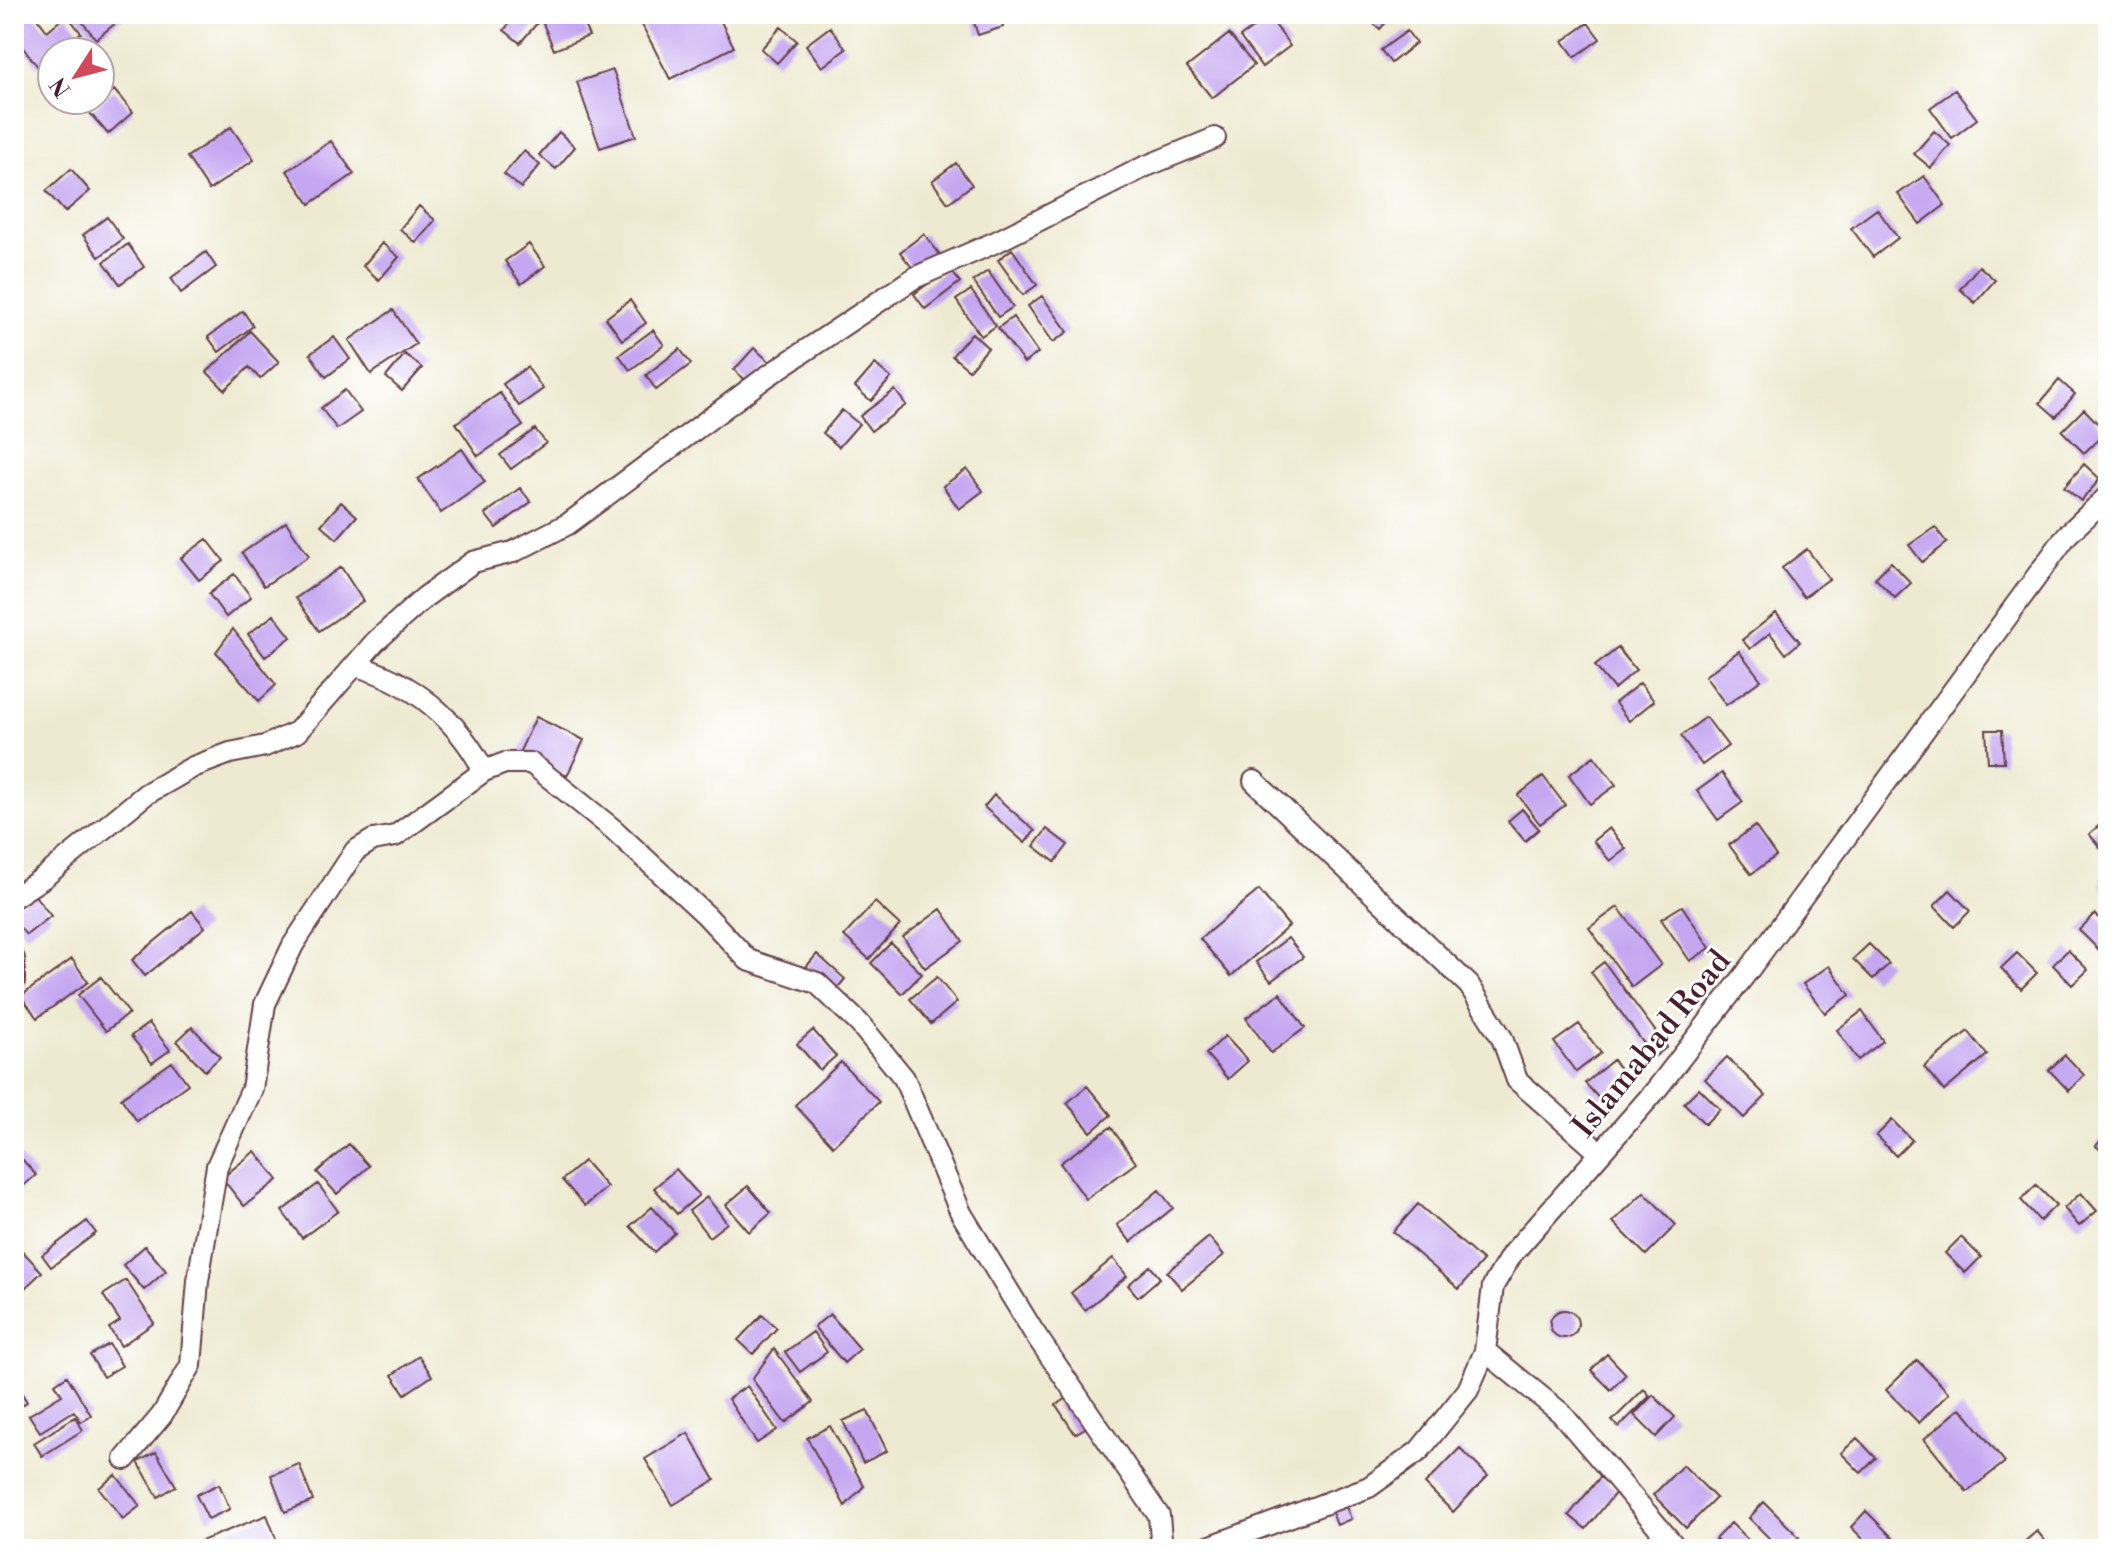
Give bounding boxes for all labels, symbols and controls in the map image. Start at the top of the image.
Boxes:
north arrow [36,36,116,116]
text: N [45,71,77,102]
street label: Islamabad Road [1564,942,1740,1145]

